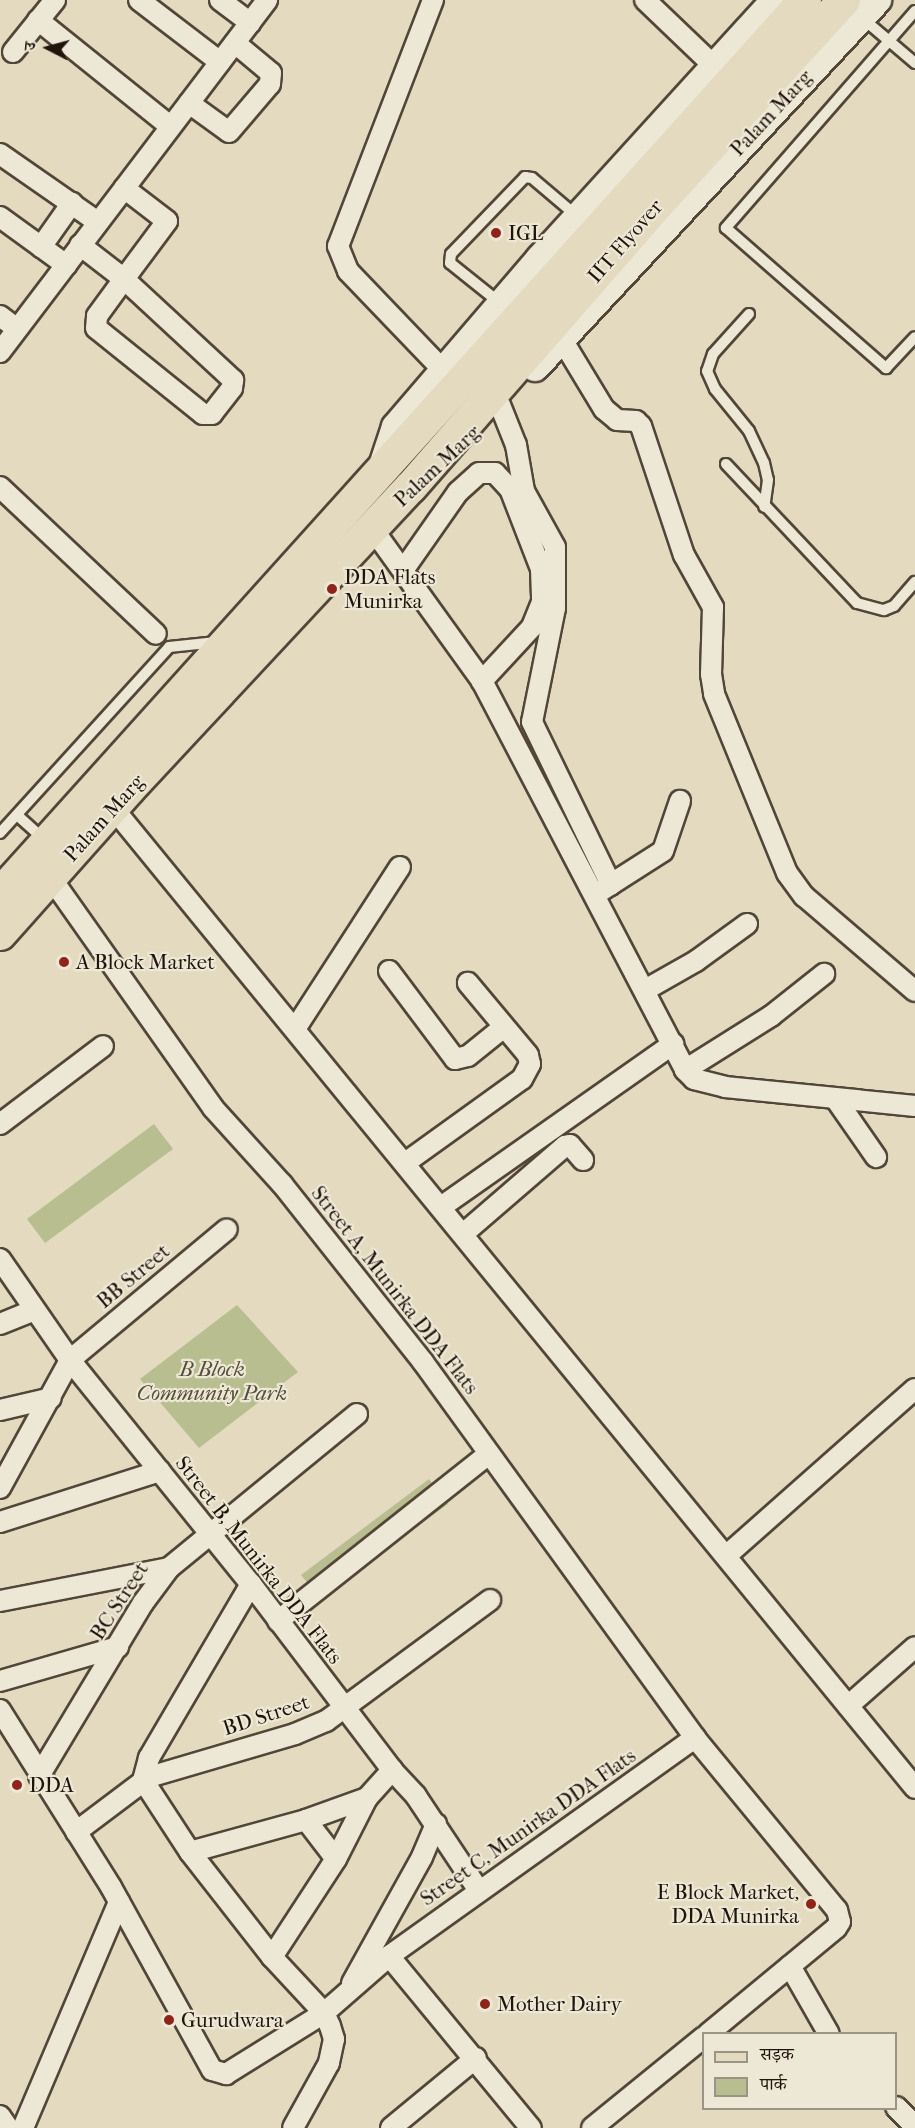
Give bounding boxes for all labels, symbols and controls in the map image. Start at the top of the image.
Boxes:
north arrow [18,18,78,78]
text: उ [20,41,39,51]
street label: Palam Marg [725,65,817,161]
street label: IIT Flyover [582,194,668,288]
place label: IGL [508,220,543,246]
marker: IGL [489,226,503,240]
street label: Palam Marg [389,420,485,512]
place label: DDA Flats Munirka [344,564,436,614]
marker: DDA Flats Munirka [325,582,339,596]
street label: Palam Marg [58,769,150,867]
place label: A Block Market [76,949,215,975]
marker: A Block Market [57,955,71,969]
street label: Street A, Munirka DDA Flats [306,1181,484,1399]
street label: BB Street [92,1238,174,1314]
park label: B Block Community Park [137,1356,287,1406]
street label: Street B, Munirka DDA Flats [170,1451,348,1669]
street label: BC Street [85,1557,153,1645]
street label: BD Street [220,1689,312,1741]
street label: Street C, Munirka DDA Flats [415,1743,641,1911]
place label: DDA [29,1772,74,1798]
marker: DDA [10,1778,24,1792]
place label: E Block Market, DDA Munirka [657,1879,799,1929]
marker: E Block Market, DDA Munirka [804,1897,818,1911]
place label: Mother Dairy [497,1991,622,2017]
marker: Mother Dairy [478,1997,492,2011]
place label: Gurudwara [181,2007,284,2033]
marker: Gurudwara [162,2013,176,2027]
legend [702,2032,897,2110]
text: सड़क [760,2044,794,2065]
text: पार्क [760,2074,787,2095]

